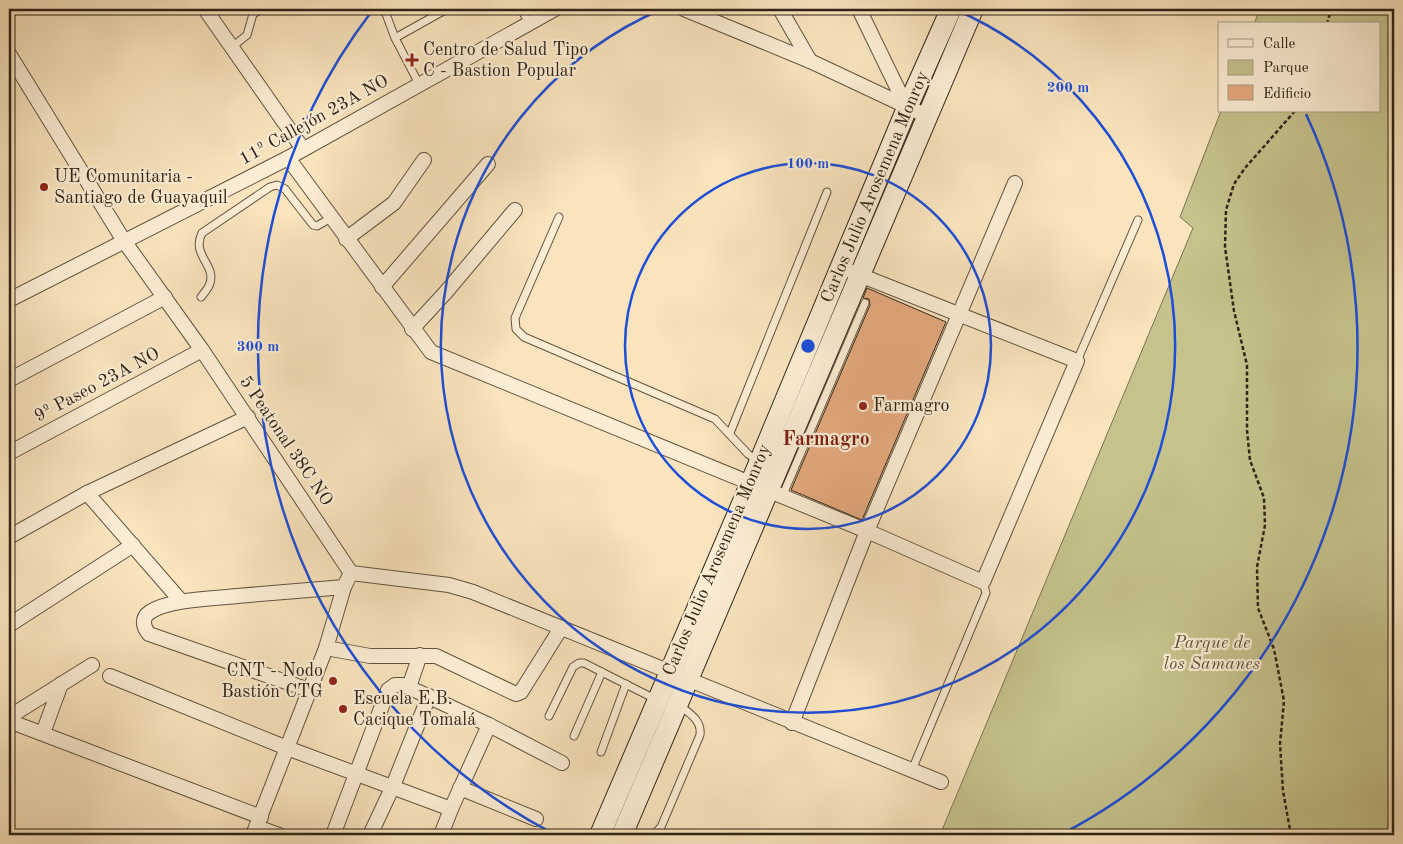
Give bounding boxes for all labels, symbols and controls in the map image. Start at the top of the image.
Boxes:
legend [1218,22,1380,112]
text: Calle [1263,37,1296,52]
place label: Centro de Salud Tipo C - Bastion Popular [423,41,588,80]
marker: Centro de Salud Tipo C - Bastion Popular [405,53,419,67]
text: Parque [1263,61,1309,76]
street label: Carlos Julio Arosemena Monroy [818,68,932,306]
street label: 11º Callejón 23A NO [236,72,392,168]
text: 200 m [1047,81,1089,96]
text: Edificio [1263,87,1311,102]
text: 100 m [787,157,829,172]
place label: UE Comunitaria - Santiago de Guayaquil [54,168,228,207]
marker: UE Comunitaria - Santiago de Guayaquil [38,181,50,193]
centre of rings [799,337,817,355]
text: 300 m [237,340,279,355]
street label: 9º Paseo 23A NO [31,344,163,426]
street label: 5 Peatonal 38C NO [236,373,336,509]
place label: Farmagro [873,397,950,415]
marker: Farmagro [857,400,869,412]
district label: Farmagro [782,430,870,450]
street label: Carlos Julio Arosemena Monroy [660,441,774,679]
park label: Parque de los Samanes [1164,634,1261,673]
place label: CNT - Nodo Bastión CTG [221,662,323,701]
marker: CNT - Nodo Bastión CTG [327,675,339,687]
place label: Escuela E.B. Cacique Tomalá [353,690,476,729]
marker: Escuela E.B. Cacique Tomalá [337,703,349,715]

